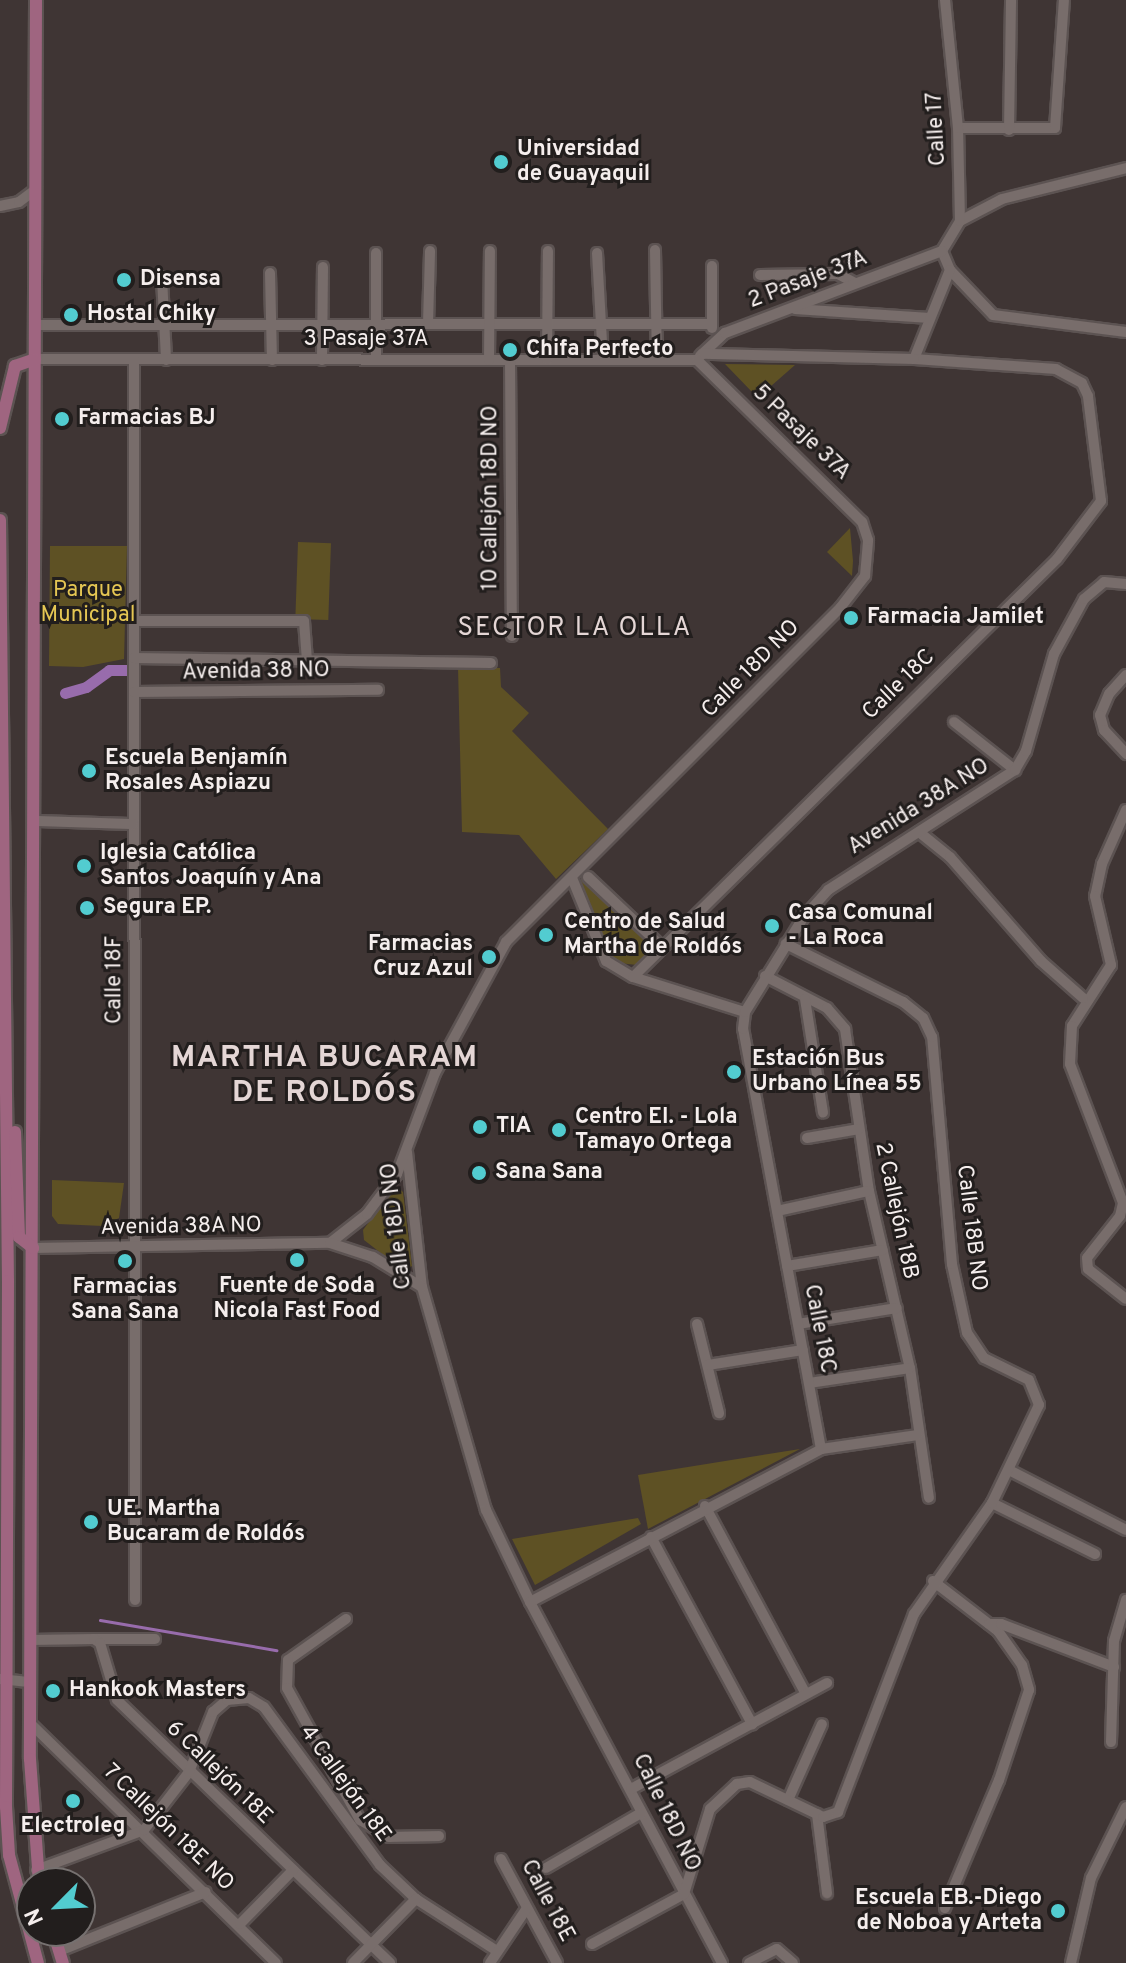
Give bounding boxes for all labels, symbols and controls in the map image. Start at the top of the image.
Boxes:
street label: Calle 17 [922,91,952,167]
place label: Universidad de Guayaquil [517,136,650,188]
marker: Universidad de Guayaquil [492,153,510,171]
street label: 2 Pasaje 37A [745,245,871,315]
place label: Disensa [140,267,221,293]
marker: Disensa [115,271,133,289]
place label: Hostal Chiky [87,302,216,328]
marker: Hostal Chiky [62,306,80,324]
street label: 3 Pasaje 37A [303,327,429,353]
place label: Chifa Perfecto [526,337,673,363]
marker: Chifa Perfecto [501,341,519,359]
street label: 5 Pasaje 37A [747,380,855,486]
street label: 10 Callejón 18D NO [478,405,504,591]
place label: Farmacias BJ [78,406,216,432]
marker: Farmacias BJ [53,410,71,428]
park label: Parque Municipal [41,577,135,628]
place label: Farmacia Jamilet [867,605,1044,631]
marker: Farmacia Jamilet [842,609,860,627]
district label: SECTOR LA OLLA [457,613,693,645]
street label: Calle 18D NO [697,615,805,723]
street label: Calle 18C [857,644,941,726]
street label: Avenida 38 NO [182,658,330,686]
place label: Escuela Benjamín Rosales Aspiazu [105,745,288,796]
street label: Avenida 38A NO [843,753,995,861]
marker: Escuela Benjamín Rosales Aspiazu [80,762,98,780]
place label: Iglesia Católica Santos Joaquín y Ana [100,840,322,892]
marker: Iglesia Católica Santos Joaquín y Ana [75,857,93,875]
place label: Segura EP. [103,895,211,921]
marker: Segura EP. [78,899,96,917]
place label: Casa Comunal - La Roca [788,900,933,952]
place label: Centro de Salud Martha de Roldós [564,909,742,960]
marker: Casa Comunal - La Roca [763,917,781,935]
marker: Centro de Salud Martha de Roldós [535,924,557,946]
place label: Farmacias Cruz Azul [368,931,473,982]
street label: Calle 18F [102,936,128,1024]
marker: Farmacias Cruz Azul [480,948,498,966]
district label: MARTHA BUCARAM DE ROLDÓS [170,1041,480,1112]
place label: Estación Bus Urbano Línea 55 [752,1046,922,1098]
marker: Estación Bus Urbano Línea 55 [723,1061,745,1083]
place label: Centro EI. - Lola Tamayo Ortega [575,1104,738,1156]
place label: TIA [496,1114,531,1140]
marker: TIA [471,1118,489,1136]
marker: Centro EI. - Lola Tamayo Ortega [550,1121,568,1139]
street label: 2 Callejón 18B [869,1140,923,1282]
place label: Sana Sana [495,1160,603,1186]
street label: Calle 18D NO [376,1161,418,1291]
street label: Calle 18B NO [950,1163,992,1293]
marker: Sana Sana [470,1164,488,1182]
street label: Avenida 38A NO [100,1212,262,1242]
marker: Fuente de Soda Nicola Fast Food [288,1251,306,1269]
marker: Farmacias Sana Sana [116,1252,134,1270]
place label: Fuente de Soda Nicola Fast Food [213,1273,381,1324]
place label: Farmacias Sana Sana [71,1274,179,1326]
street label: Calle 18C [797,1282,841,1376]
place label: UE. Martha Bucaram de Roldós [107,1496,305,1548]
marker: UE. Martha Bucaram de Roldós [82,1513,100,1531]
place label: Hankook Masters [69,1678,246,1704]
marker: Hankook Masters [44,1682,62,1700]
street label: 6 Callejón 18E [160,1716,278,1830]
street label: 4 Callejón 18E [294,1720,396,1848]
street label: Calle 18D NO [626,1750,706,1876]
street label: 7 Callejón 18E NO [97,1759,239,1897]
marker: Electroleg [64,1792,82,1810]
place label: Electroleg [20,1814,126,1840]
street label: Calle 18E [514,1855,580,1947]
north arrow [16,1867,96,1947]
place label: Escuela EB.-Diego de Noboa y Arteta [855,1885,1042,1936]
marker: Escuela EB.-Diego de Noboa y Arteta [1049,1902,1067,1920]
text: N [20,1903,51,1929]

